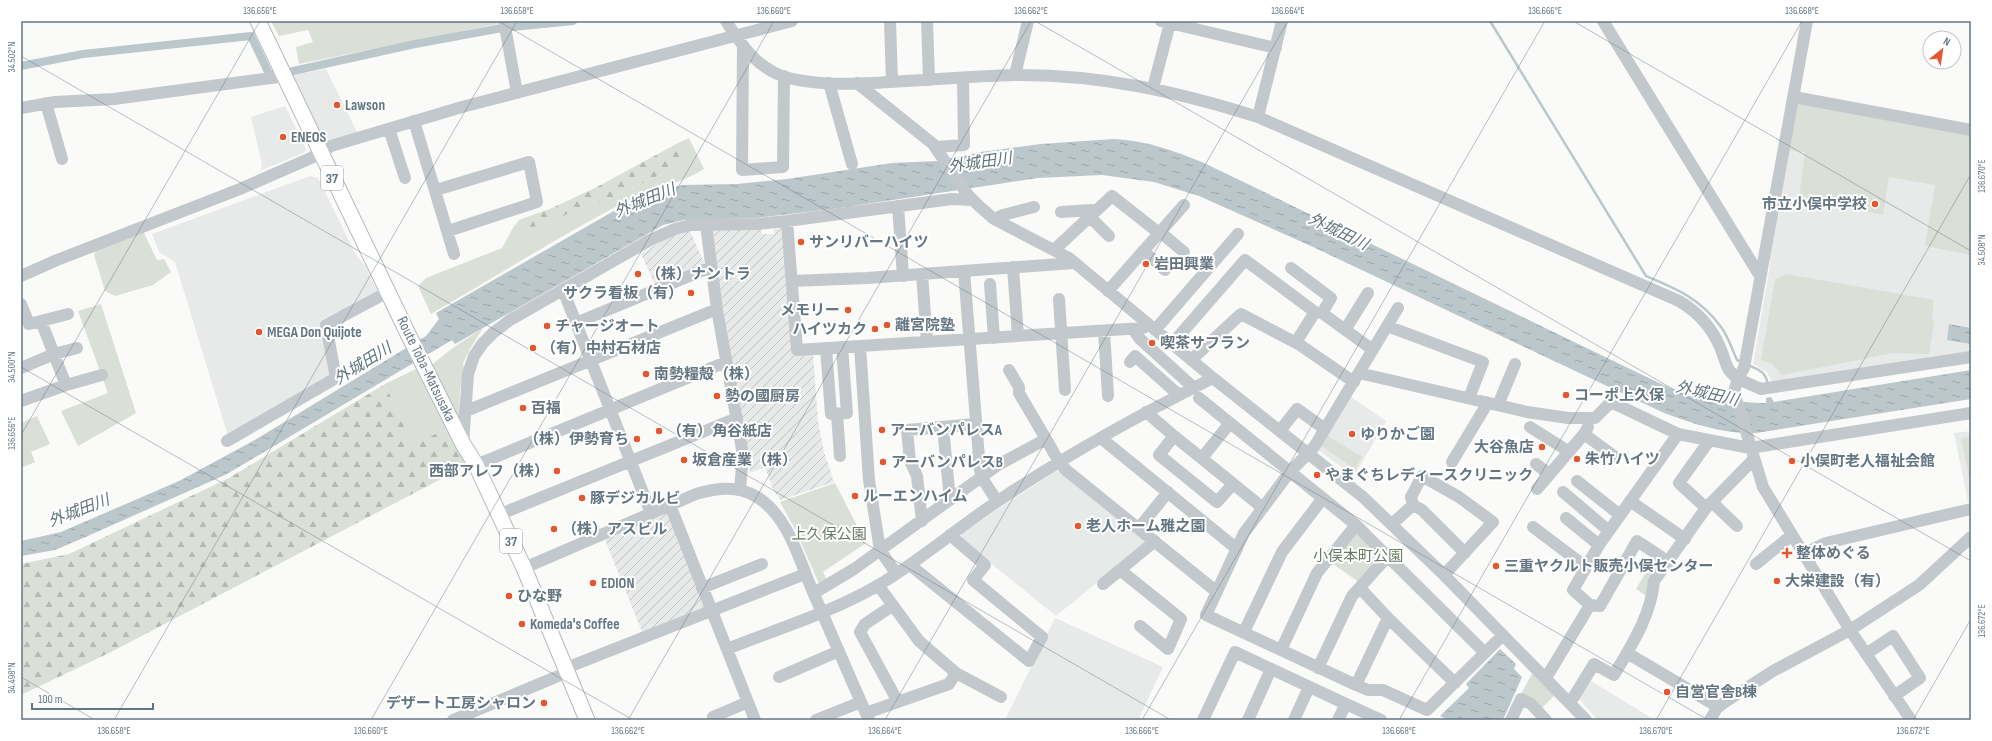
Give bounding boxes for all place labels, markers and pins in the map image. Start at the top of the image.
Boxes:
place label: Lawson [345,96,385,115]
marker: Lawson [332,100,342,110]
place label: ENEOS [291,128,327,147]
marker: ENEOS [278,132,288,142]
place label: 市立小俣中学校 [1762,195,1867,214]
marker: 市立小俣中学校 [1870,199,1880,209]
place label: サンリバーハイツ [809,233,928,252]
marker: サンリバーハイツ [796,237,806,247]
place label: 岩田興業 [1154,255,1214,274]
marker: 岩田興業 [1141,259,1151,269]
place label: （株）ナントラ [646,265,751,284]
marker: （株）ナントラ [633,269,643,279]
place label: サクラ看板（有） [563,284,683,303]
marker: サクラ看板（有） [686,288,696,298]
place label: メモリー [780,301,840,320]
marker: メモリー [843,305,853,315]
place label: 離宮院塾 [895,316,955,335]
place label: チャージオート [555,317,660,336]
place label: ハイツカク [792,320,867,339]
marker: 離宮院塾 [882,320,892,330]
marker: チャージオート [542,321,552,331]
place label: MEGA Don Quijote [267,323,362,342]
marker: ハイツカク [870,324,880,334]
marker: MEGA Don Quijote [254,327,264,337]
place label: 喫茶サフラン [1160,334,1250,353]
marker: 喫茶サフラン [1147,338,1157,348]
place label: （有）中村石材店 [541,339,661,358]
marker: （有）中村石材店 [528,343,538,353]
place label: 南勢糧殻（株） [654,365,759,384]
marker: 南勢糧殻（株） [641,369,651,379]
place label: コーポ上久保 [1574,386,1665,405]
place label: 勢の國厨房 [725,387,800,406]
marker: コーポ上久保 [1561,390,1571,400]
marker: 勢の國厨房 [712,391,722,401]
place label: 百福 [531,399,561,418]
marker: 百福 [518,403,528,413]
place label: アーバンパレスA [890,421,1003,440]
place label: （有）角谷紙店 [667,422,772,441]
marker: アーバンパレスA [877,425,887,435]
place label: ゆりかご園 [1360,425,1435,444]
marker: （有）角谷紙店 [654,426,664,436]
marker: ゆりかご園 [1347,429,1357,439]
place label: （株）伊勢育ち [524,430,629,449]
marker: （株）伊勢育ち [632,434,642,444]
place label: 大谷魚店 [1474,438,1534,457]
marker: 大谷魚店 [1537,442,1547,452]
place label: 朱竹ハイツ [1585,450,1660,469]
place label: 坂倉産業（株） [692,451,797,470]
place label: 小俣町老人福祉会館 [1800,452,1935,471]
place label: アーバンパレスB [891,453,1003,472]
marker: 朱竹ハイツ [1572,454,1582,464]
marker: 坂倉産業（株） [679,455,689,465]
marker: 小俣町老人福祉会館 [1787,456,1797,466]
marker: アーバンパレスB [878,457,888,467]
place label: 西部アレフ（株） [429,462,549,481]
marker: 西部アレフ（株） [552,466,562,476]
place label: やまぐちレディースクリニック [1325,466,1533,485]
marker: やまぐちレディースクリニック [1312,470,1322,480]
place label: ルーエンハイム [863,487,967,506]
place label: 豚デジカルビ [590,489,680,508]
marker: ルーエンハイム [850,491,860,501]
marker: 豚デジカルビ [577,493,587,503]
place label: 老人ホーム雅之園 [1086,517,1206,536]
place label: （株）アスビル [562,520,667,539]
marker: 老人ホーム雅之園 [1073,521,1083,531]
marker: （株）アスビル [549,524,559,534]
place label: 整体めぐる [1796,544,1871,563]
marker: 整体めぐる [1781,547,1793,559]
place label: 三重ヤクルト販売小俣センター [1504,557,1714,576]
marker: 三重ヤクルト販売小俣センター [1491,561,1501,571]
place label: 大栄建設（有） [1785,572,1890,591]
place label: EDION [601,574,634,593]
marker: 大栄建設（有） [1772,576,1782,586]
marker: EDION [588,578,598,588]
place label: ひな野 [517,587,562,606]
marker: ひな野 [504,591,514,601]
place label: Komeda's Coffee [530,615,620,634]
marker: Komeda's Coffee [517,619,527,629]
place label: 自営官舎B棟 [1675,683,1757,702]
marker: 自営官舎B棟 [1662,687,1672,697]
place label: デザート工房シャロン [386,694,536,713]
marker: デザート工房シャロン [539,698,549,708]

